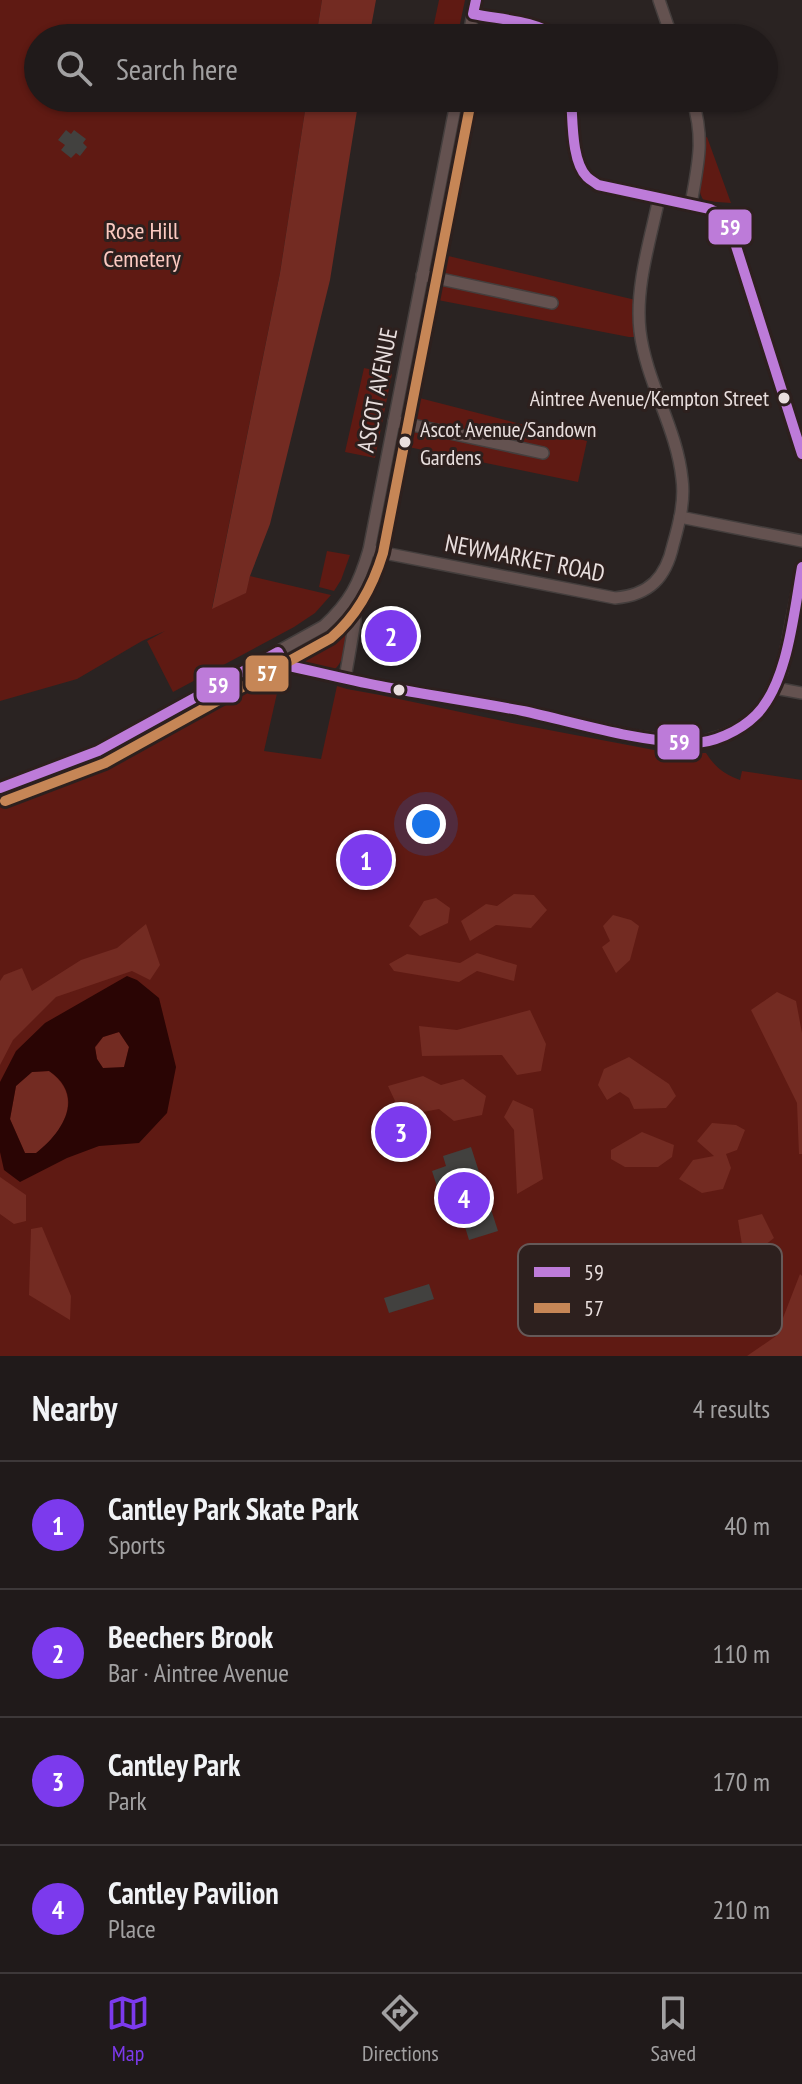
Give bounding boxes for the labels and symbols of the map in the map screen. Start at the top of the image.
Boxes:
line badge: 59 [707,208,753,246]
text: 59 [719,213,741,241]
park label: Rose Hill Cemetery [103,215,181,274]
street label: ASCOT AVENUE [350,325,404,455]
place label: Aintree Avenue/Kempton Street [530,384,769,412]
marker: Aintree Avenue/Kempton Street [776,390,792,406]
place label: Ascot Avenue/Sandown Gardens [420,415,596,471]
marker: Ascot Avenue/Sandown Gardens [397,434,413,450]
street label: NEWMARKET ROAD [442,527,608,589]
pin: 2 [365,606,417,666]
line badge: 57 [244,654,290,693]
text: 57 [256,659,278,687]
line badge: 59 [195,666,241,704]
text: 59 [207,671,229,699]
unlabelled marker [391,682,407,698]
line badge: 59 [656,723,701,761]
text: 59 [668,728,690,756]
your location [406,804,446,844]
pin: 1 [340,830,392,890]
pin: 3 [375,1102,427,1162]
pin: 4 [438,1168,490,1228]
legend [518,1244,782,1336]
text: 59 [584,1258,604,1286]
text: 57 [584,1294,604,1322]

